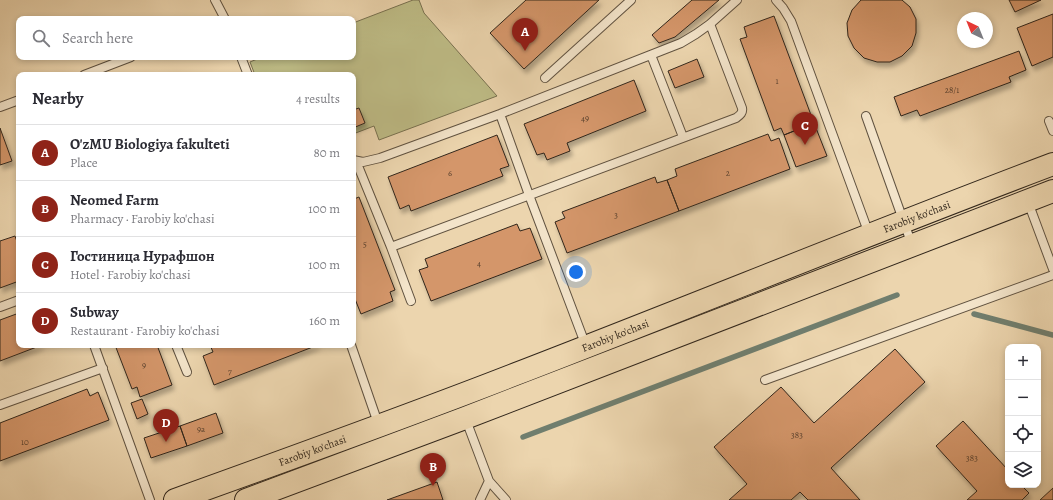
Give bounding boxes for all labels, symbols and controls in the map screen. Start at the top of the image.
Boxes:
north arrow [957,12,993,48]
search box [16,16,356,60]
pin: A [512,18,538,51]
icon: search [30,27,52,49]
text: Search here [62,28,133,48]
house number: 1 [775,75,779,87]
house number: 28/1 [945,84,959,96]
text: Nearby [32,87,83,110]
text: 4 results [296,90,340,107]
house number: 49 [581,112,589,124]
pin: C [792,112,818,145]
text: O'zMU Biologiya fakulteti [70,134,230,154]
text: A [41,144,49,161]
text: 80 m [313,144,340,161]
text: Place [70,154,98,171]
house number: 6 [448,167,452,179]
house number: 2 [726,167,731,179]
text: Neomed Farm [70,190,159,210]
street label: Farobiy ko'chasi [881,197,953,237]
text: B [41,200,49,217]
text: 100 m [308,200,340,217]
house number: 3 [614,209,618,221]
text: Pharmacy · Farobiy ko'chasi [70,210,215,227]
house number: 5 [363,238,367,250]
text: Гостиница Нурафшон [70,246,215,266]
text: C [41,256,49,273]
text: 100 m [308,256,340,273]
house number: 4 [477,257,481,269]
your location [566,262,586,282]
text: Hotel · Farobiy ko'chasi [70,266,191,283]
text: Subway [70,302,119,322]
text: D [40,312,50,329]
text: 160 m [309,312,340,329]
street label: Farobiy ko'chasi [580,316,651,356]
text: Restaurant · Farobiy ko'chasi [70,322,220,339]
map controls [1005,344,1041,488]
button: + [1005,344,1041,380]
house number: 9 [142,359,146,371]
house number: 7 [228,365,232,377]
button: − [1005,380,1041,416]
pin: D [153,409,179,442]
button: locate [1005,416,1041,452]
house number: 9а [197,423,206,435]
house number: 383 [791,429,803,441]
street label: Farobiy ko'chasi [277,432,348,470]
house number: 10 [21,436,29,448]
house number: 383 [966,452,978,464]
button: layers [1005,452,1041,488]
pin: B [420,453,446,486]

